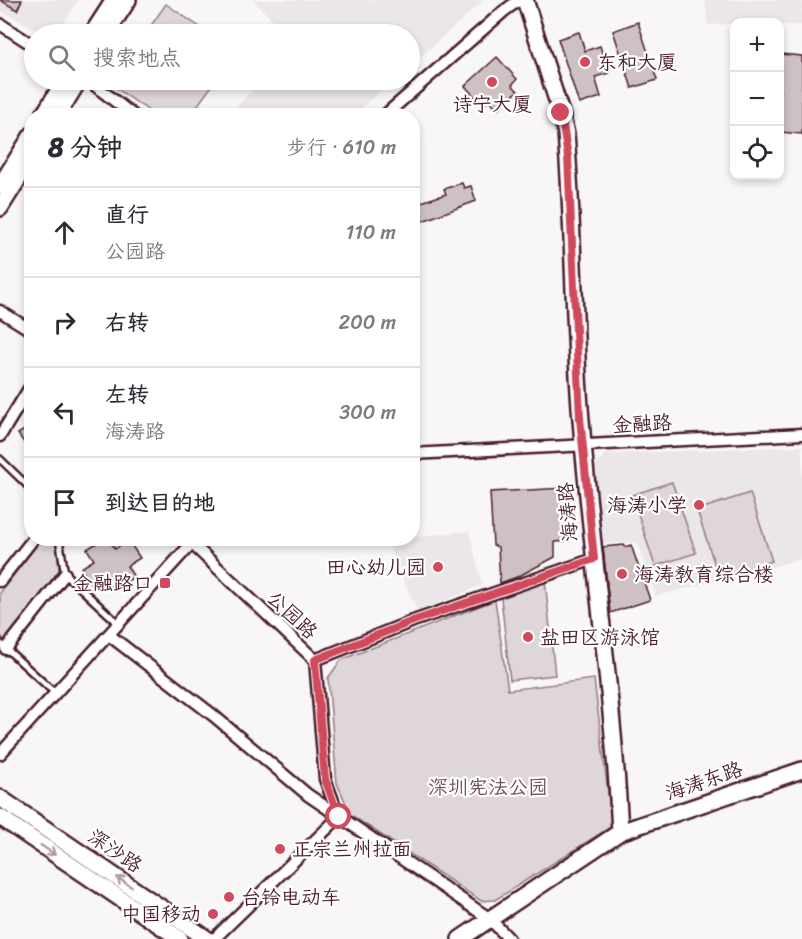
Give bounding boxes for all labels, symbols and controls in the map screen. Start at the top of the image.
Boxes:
map controls [730,18,784,180]
button: + [730,18,784,72]
search box [24,24,420,90]
text: 搜索地点 [93,38,181,77]
icon: search [45,41,78,74]
place label: 东和大厦 [597,45,677,80]
marker: 东和大厦 [578,55,592,69]
button: − [730,72,784,126]
marker: 诗宁大厦 [485,75,499,89]
place label: 诗宁大厦 [452,87,532,122]
route end [547,99,573,125]
text: 8 分钟 [48,124,122,170]
button: locate [730,126,784,180]
text: 步行 · 610 m [287,130,396,165]
text: 直行 [105,195,149,234]
text: 110 m [346,215,396,250]
icon: ahead [48,216,81,249]
text: 公园路 [105,234,165,269]
text: 右转 [105,303,149,342]
text: 200 m [339,305,396,340]
icon: right [48,306,81,339]
text: 左转 [105,375,149,414]
text: 300 m [339,395,396,430]
icon: left [48,396,81,429]
street label: 金融路 [611,405,674,443]
text: 海涛路 [105,414,165,449]
street label: 海涛路 [548,480,588,543]
text: 到达目的地 [105,483,215,522]
icon: arrive [48,486,81,519]
place label: 海涛小学 [607,488,687,523]
marker: 海涛小学 [692,498,706,512]
place label: 田心幼儿园 [326,550,426,585]
place label: 海涛教育综合楼 [634,557,774,592]
marker: 田心幼儿园 [431,560,445,574]
place label: 金融路口 [73,566,153,601]
marker: 海涛教育综合楼 [615,567,629,581]
marker: 金融路口 [158,576,172,590]
street label: 公园路 [258,582,327,649]
place label: 盐田区游泳馆 [540,620,660,655]
marker: 盐田区游泳馆 [521,630,535,644]
street label: 海涛东路 [660,751,748,811]
park label: 深圳宪法公园 [428,770,548,805]
route start [325,803,351,829]
street label: 深沙路 [80,820,150,883]
place label: 正宗兰州拉面 [292,832,412,867]
marker: 正宗兰州拉面 [273,842,287,856]
one-way arrow [40,844,56,856]
one-way arrow [116,876,133,888]
place label: 台铃电动车 [241,880,341,915]
marker: 台铃电动车 [222,890,236,904]
place label: 中国移动 [121,897,201,932]
marker: 中国移动 [206,907,220,921]

